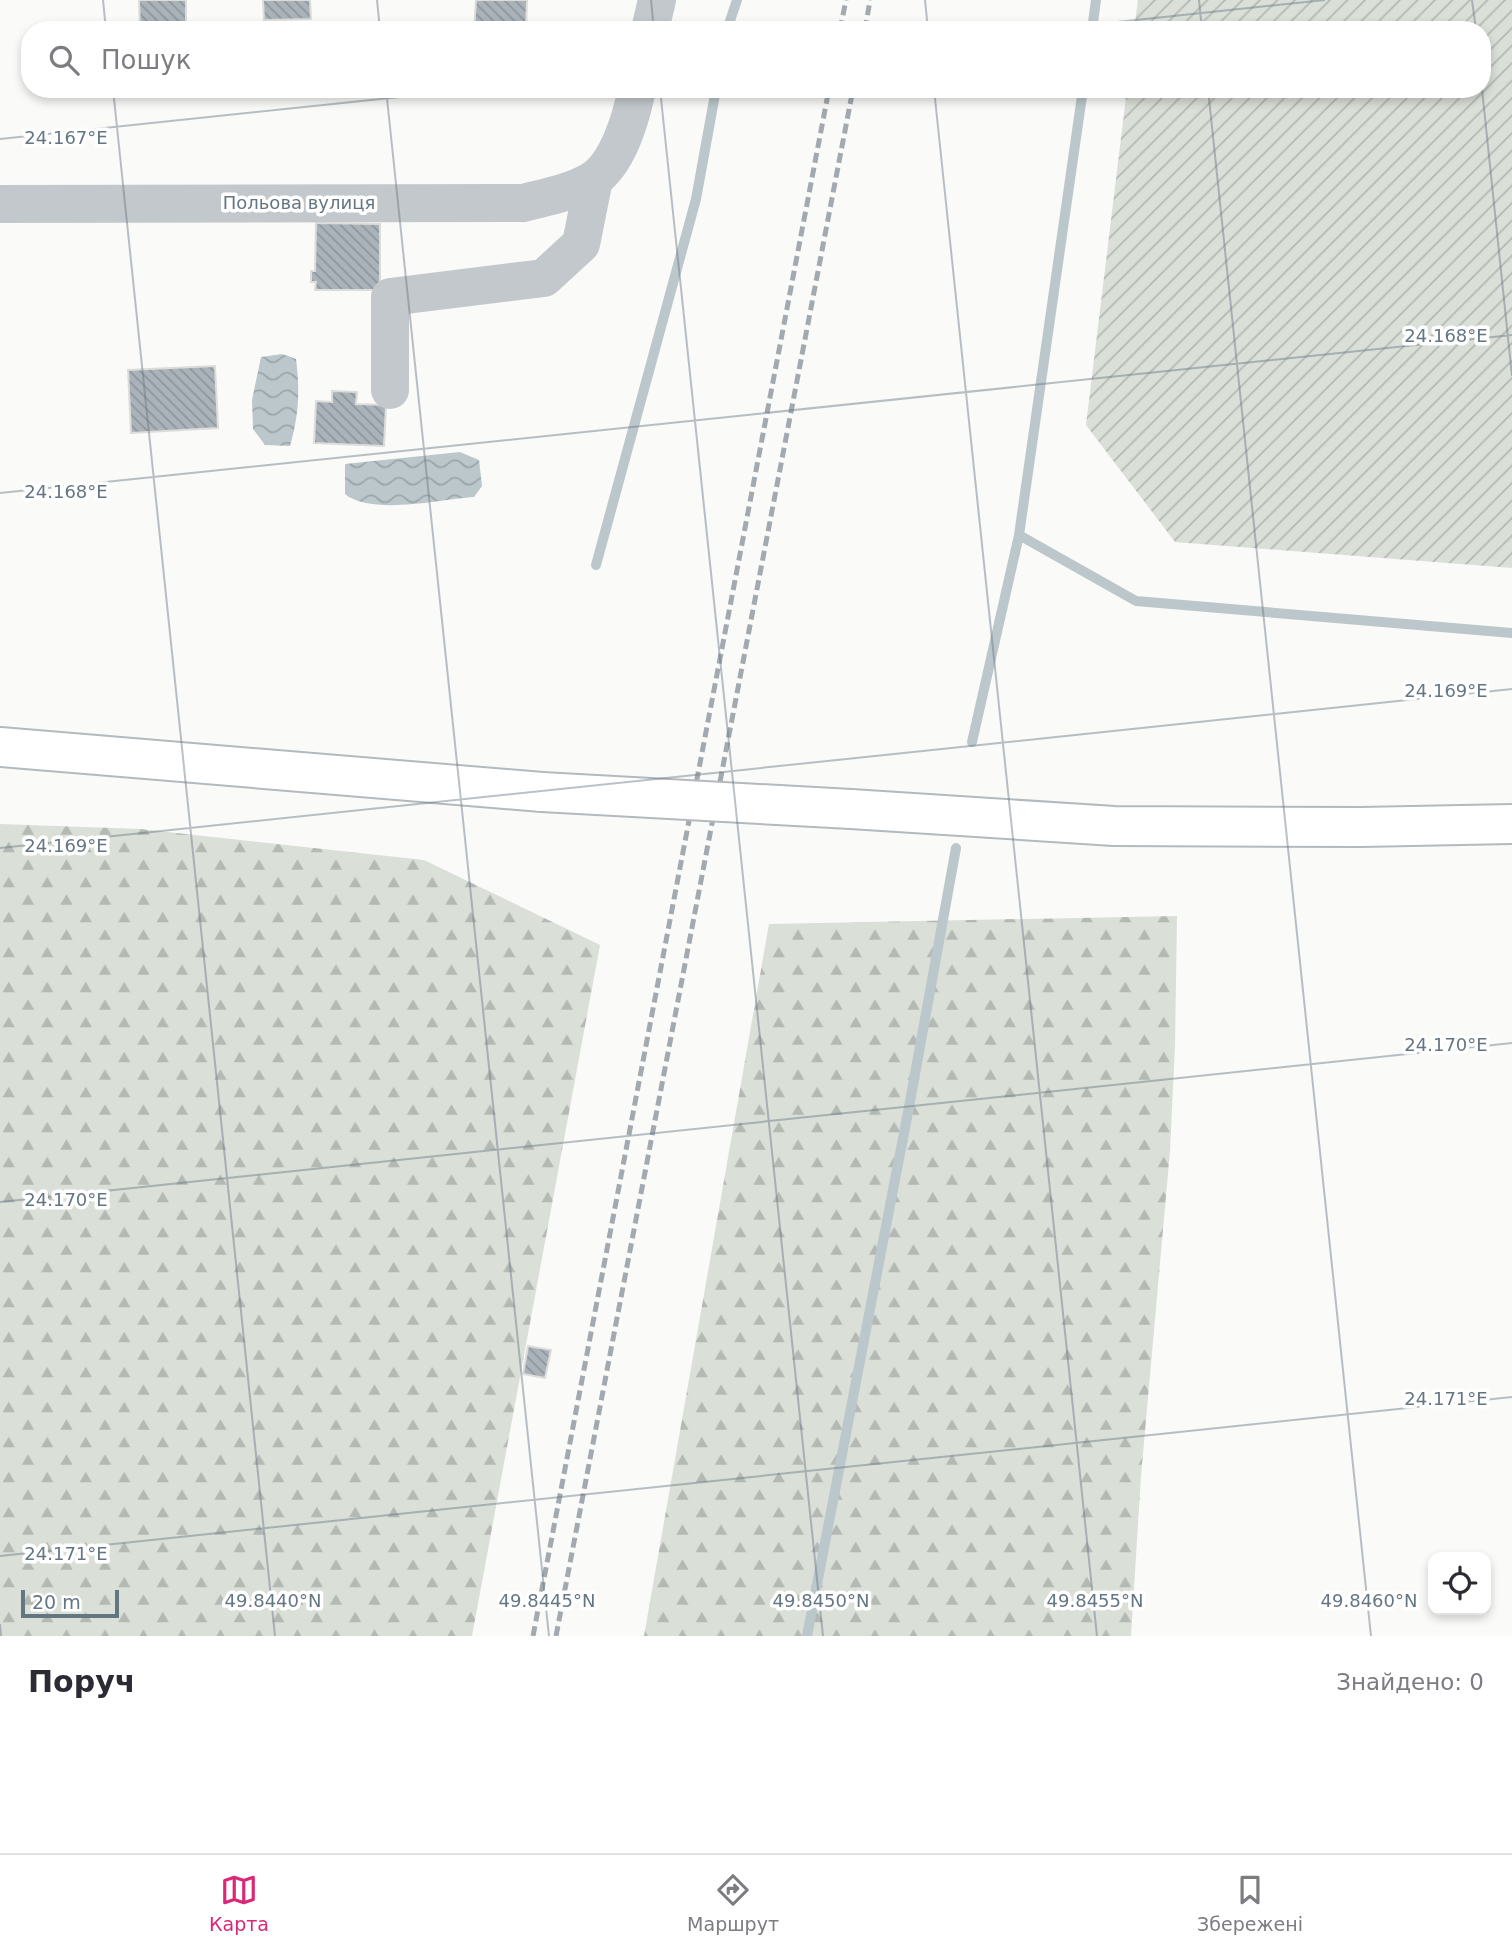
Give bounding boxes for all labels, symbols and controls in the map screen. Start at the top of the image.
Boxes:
search box [21,21,1491,98]
icon: search [45,41,83,79]
text: Пошук [101,45,191,75]
text: 24.167°E [24,127,108,148]
street label: Польова вулиця [223,192,375,213]
text: 24.168°E [1404,325,1488,346]
text: 24.168°E [24,481,108,502]
text: 24.169°E [1404,680,1488,701]
text: 24.169°E [24,835,108,856]
text: 24.170°E [1404,1034,1488,1055]
text: 24.170°E [24,1189,108,1210]
text: 24.171°E [1404,1388,1488,1409]
text: 24.171°E [24,1543,108,1564]
map controls [1428,1552,1491,1615]
button: locate [1428,1552,1491,1615]
scale bar [21,1587,119,1619]
text: 49.8440°N [225,1590,321,1611]
text: 49.8445°N [499,1590,595,1611]
text: 49.8450°N [773,1590,869,1611]
text: 49.8455°N [1047,1590,1143,1611]
text: 49.8460°N [1321,1590,1417,1611]
text: 20 m [32,1591,81,1613]
text: Поруч [28,1664,135,1699]
text: Знайдено: 0 [1336,1669,1484,1695]
tab: Карта [209,1871,269,1935]
tab: Маршрут [687,1871,779,1935]
tab: Збережені [1197,1871,1303,1935]

